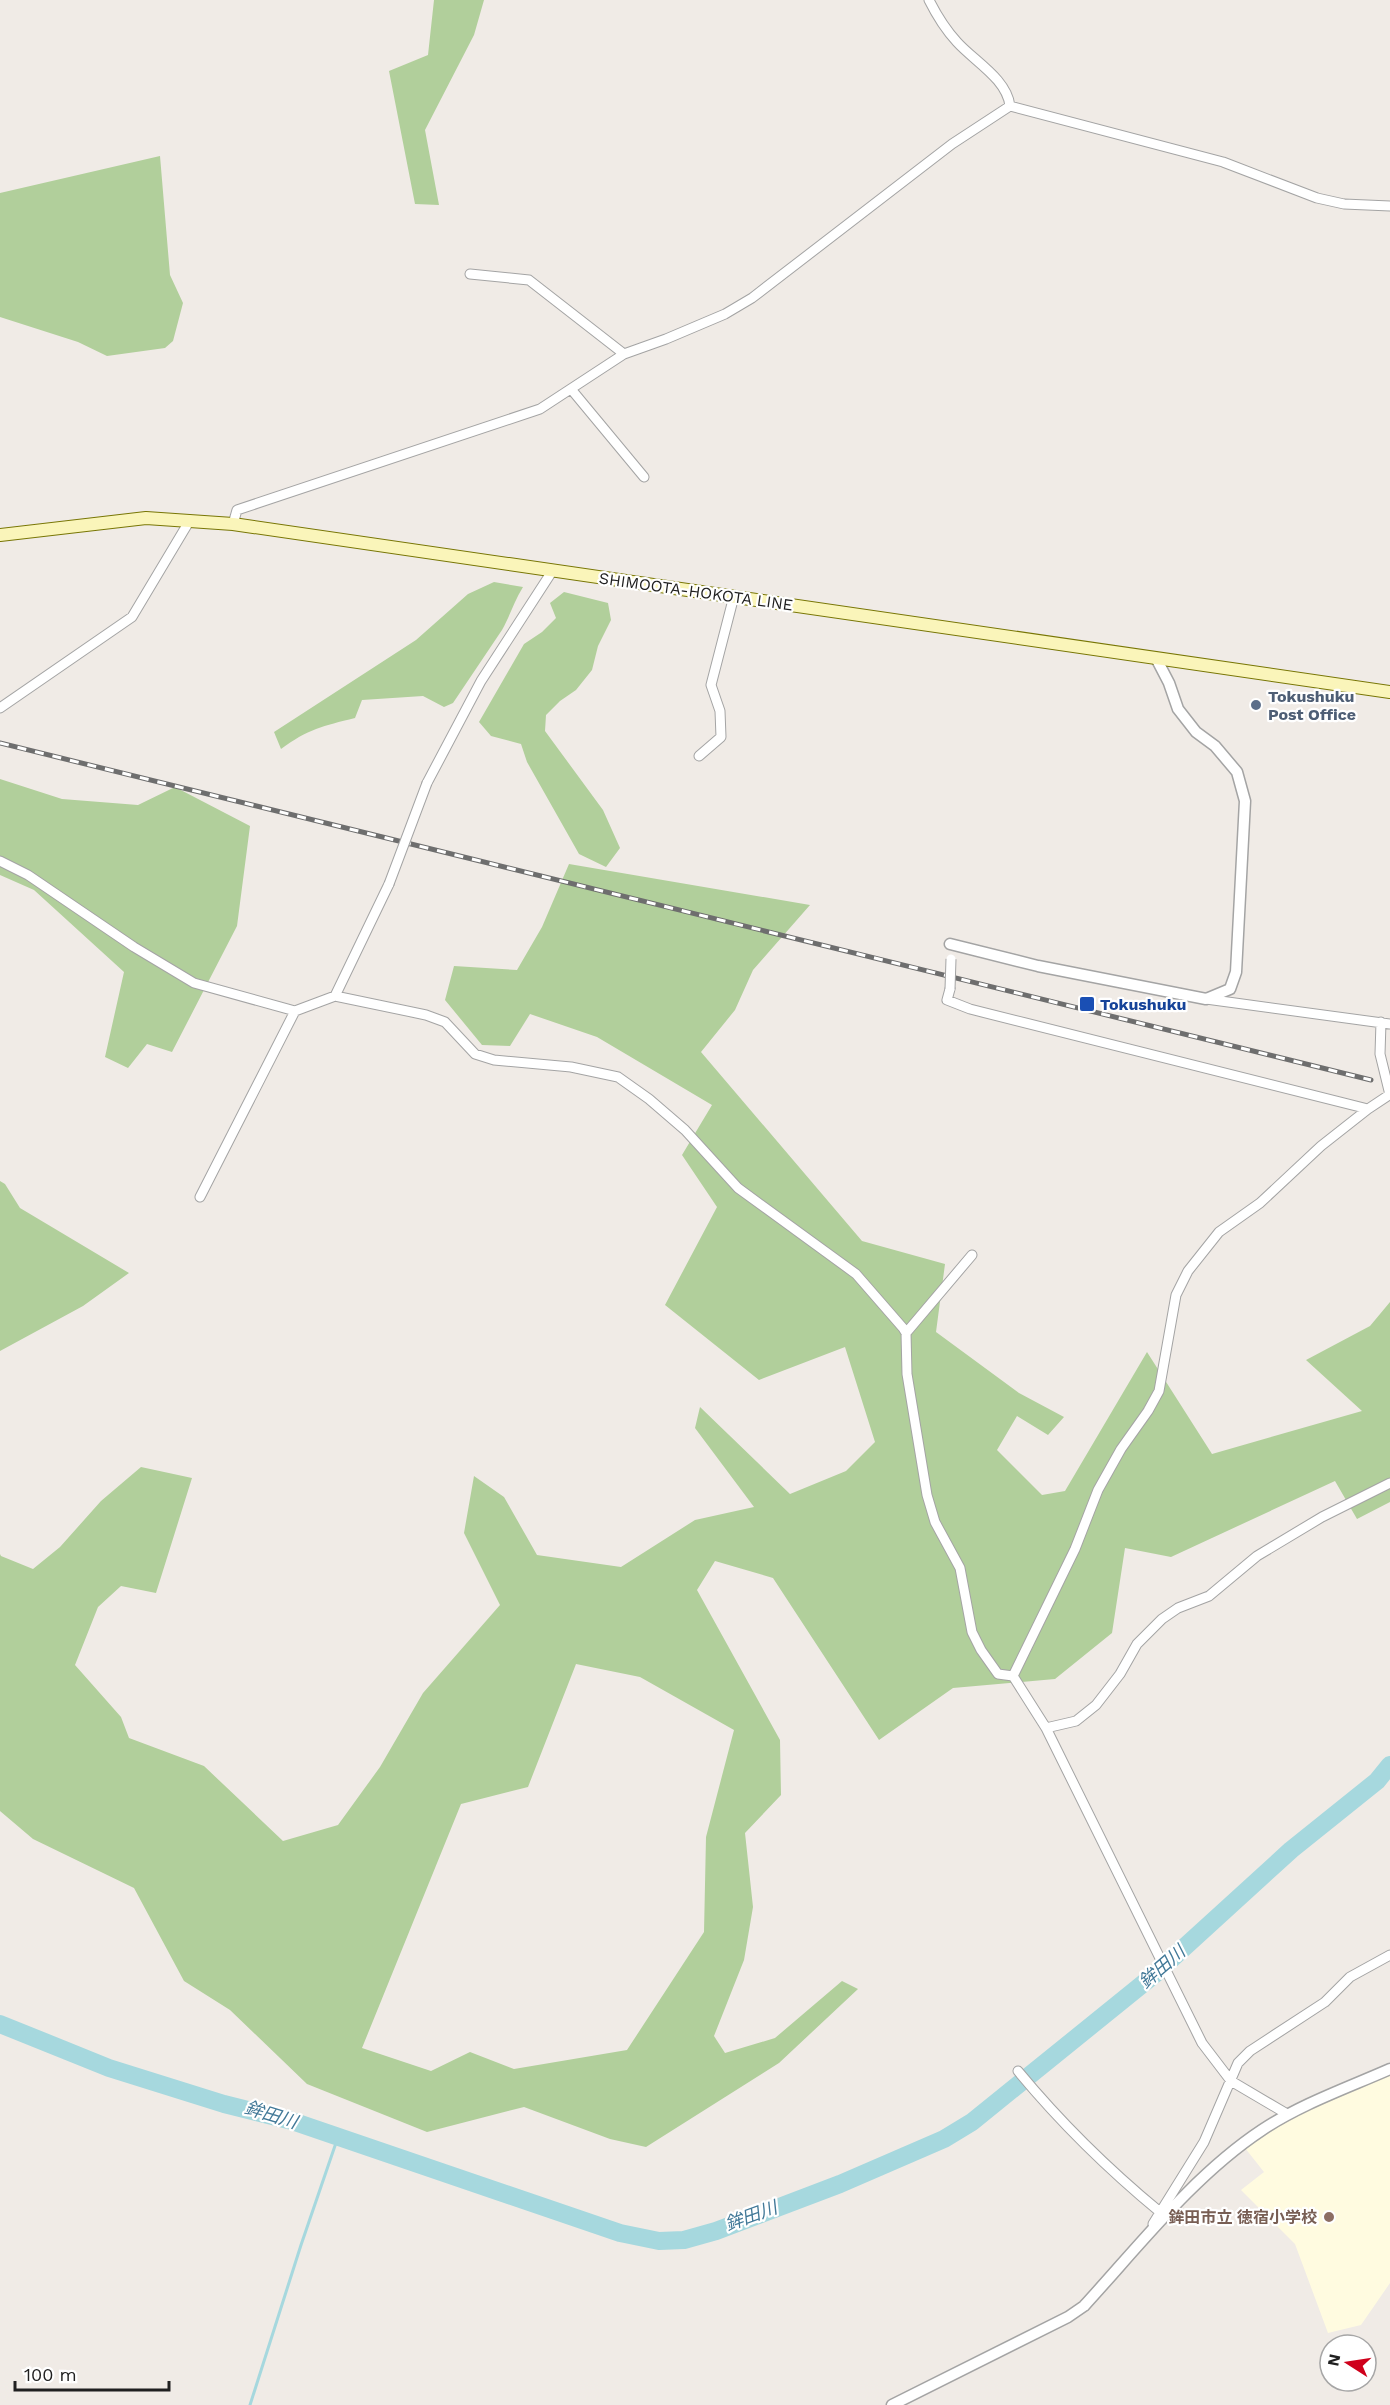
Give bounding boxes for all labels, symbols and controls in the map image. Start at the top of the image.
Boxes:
street label: SHIMOOTA-HOKOTA LINE [598,568,794,615]
place label: Tokushuku Post Office [1268,687,1356,724]
marker: Tokushuku Post Office [1249,698,1263,712]
marker: Tokushuku [1078,995,1096,1013]
place label: Tokushuku [1100,995,1186,1014]
water label: 鉾田川 [1134,1940,1190,1992]
water label: 鉾田川 [242,2097,302,2133]
water label: 鉾田川 [722,2196,782,2235]
place label: 鉾田市立 徳宿小学校 [1168,2208,1317,2227]
marker: 鉾田市立 徳宿小学校 [1322,2210,1336,2224]
north arrow [1318,2333,1378,2393]
text: N [1323,2352,1344,2368]
scale bar [15,2354,170,2392]
text: 100 m [24,2364,77,2385]

